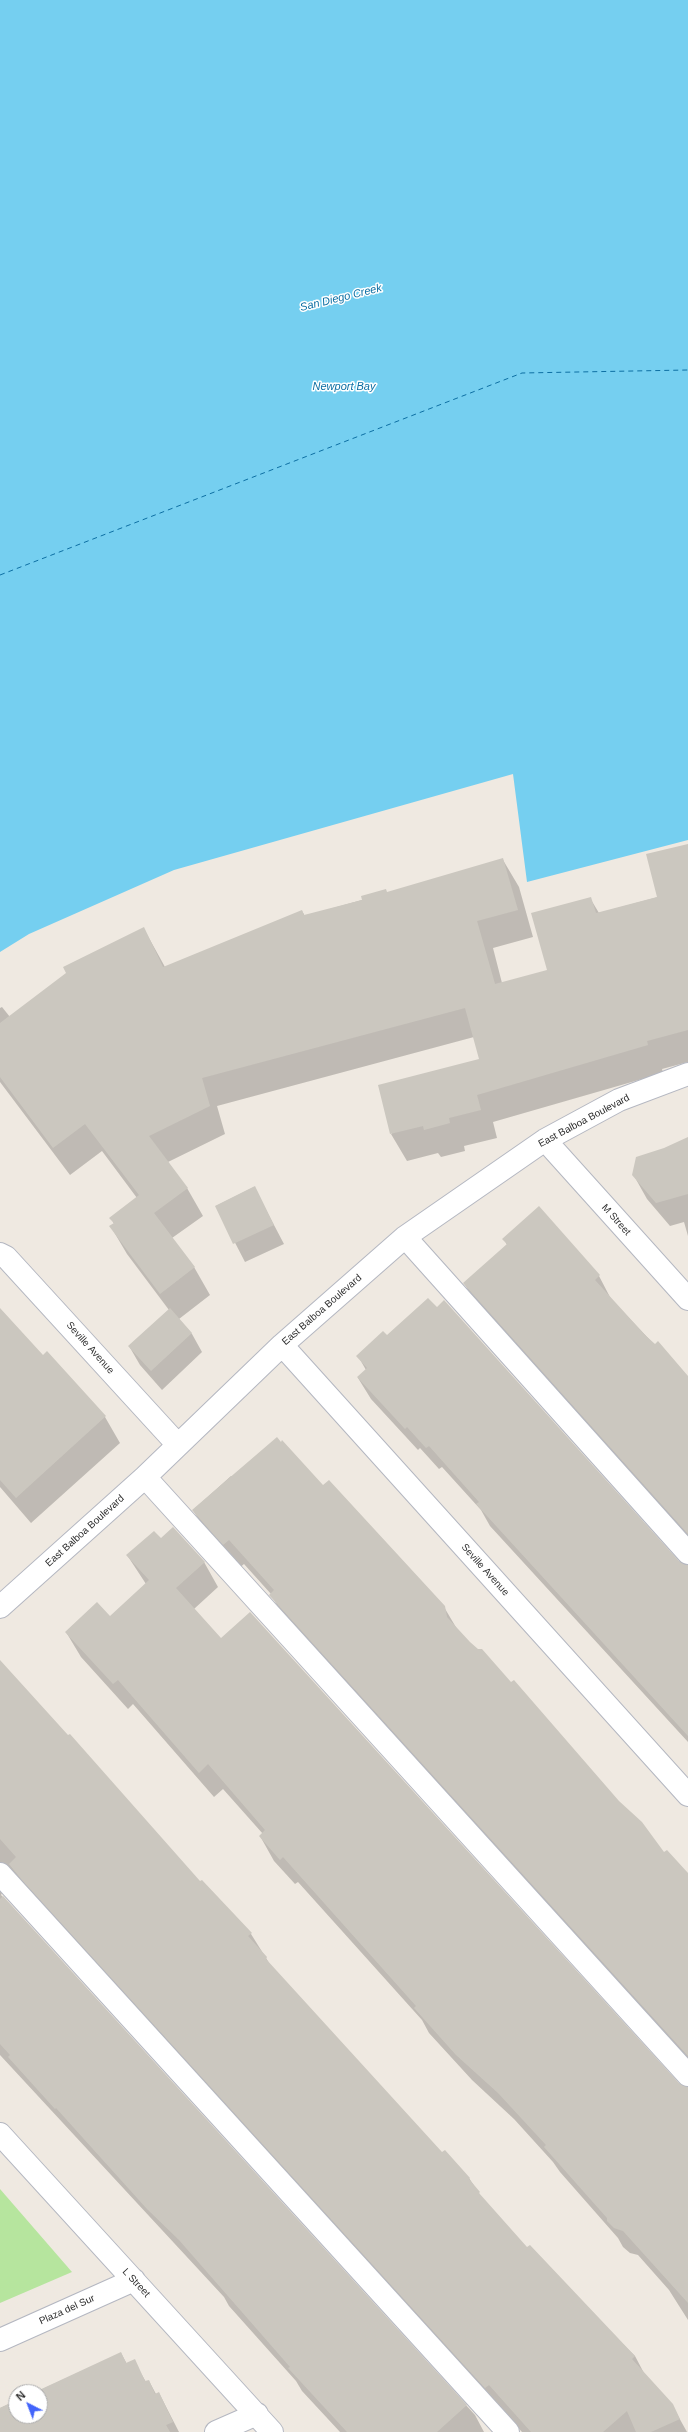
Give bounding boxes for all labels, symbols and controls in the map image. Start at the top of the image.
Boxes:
water label: San Diego Creek [299,281,383,315]
water label: Newport Bay [313,380,375,394]
street label: East Balboa Boulevard [536,1092,632,1150]
street label: M Street [599,1202,633,1238]
street label: East Balboa Boulevard [280,1272,364,1348]
street label: Seville Avenue [63,1319,117,1377]
street label: East Balboa Boulevard [43,1493,127,1569]
street label: Seville Avenue [458,1541,512,1599]
street label: L Street [120,2266,152,2300]
street label: Plaza del Sur [37,2292,97,2328]
north arrow [8,2384,48,2424]
text: N [14,2389,28,2403]

